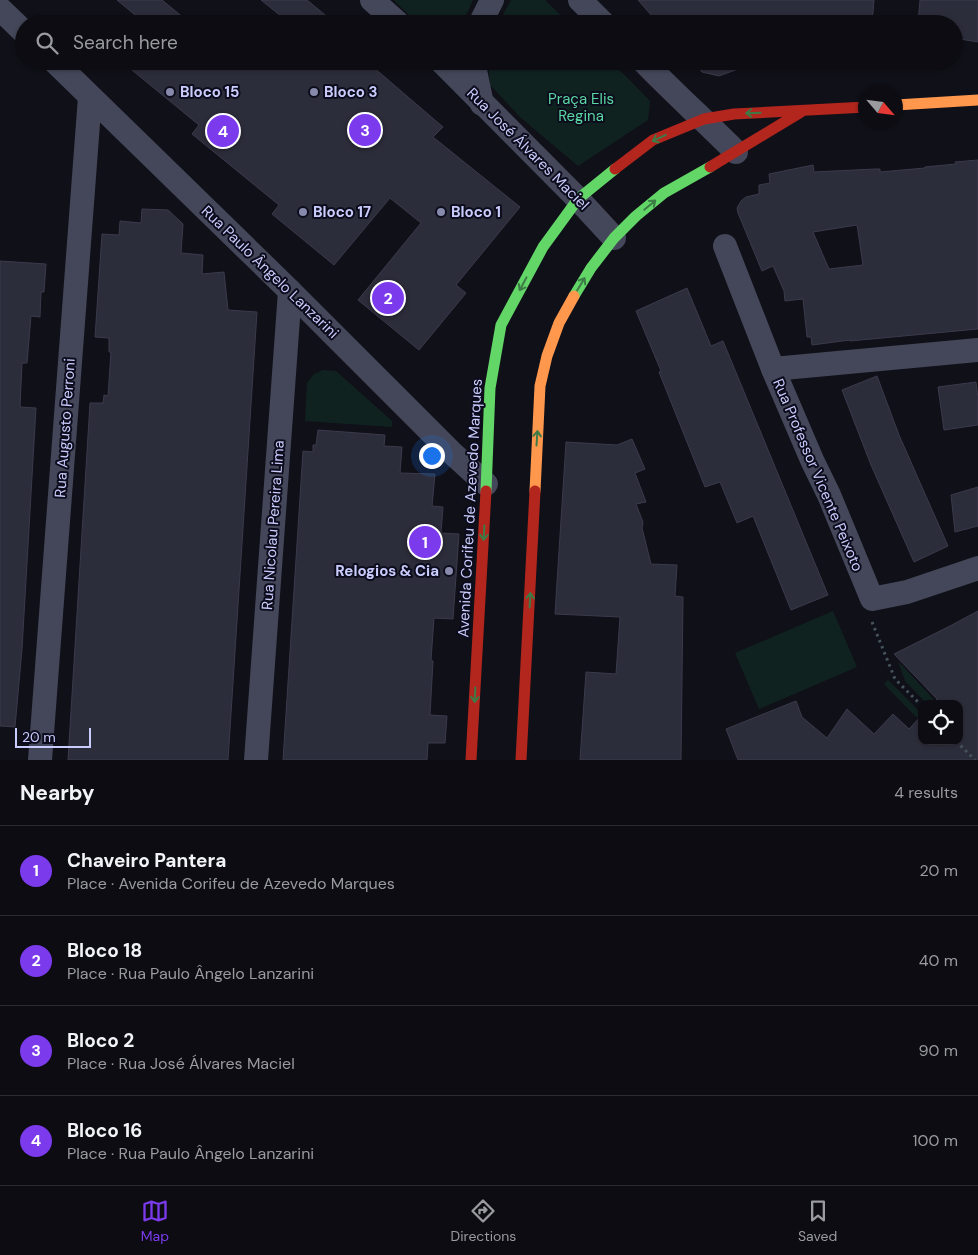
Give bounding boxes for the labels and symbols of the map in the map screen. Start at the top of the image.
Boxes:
place label: Bloco 15 [180,82,239,102]
place label: Bloco 3 [324,82,378,102]
street label: Rua José Álvares Maciel [463,84,593,214]
north arrow [858,85,903,130]
marker: Bloco 15 [164,86,176,98]
marker: Bloco 3 [308,86,320,98]
park label: Praça Elis Regina [548,89,614,126]
one-way arrow [745,108,762,118]
pin: 3 [349,111,381,149]
pin: 4 [207,112,239,150]
one-way arrow [652,134,667,143]
one-way arrow [643,199,656,210]
street label: Rua Paulo Ângelo Lanzarini [197,201,343,343]
place label: Bloco 17 [313,202,371,222]
place label: Bloco 1 [451,202,501,222]
marker: Bloco 17 [297,206,309,218]
marker: Bloco 1 [435,206,447,218]
one-way arrow [518,276,528,291]
one-way arrow [577,277,587,291]
pin: 2 [372,279,404,317]
street label: Rua Augusto Perroni [50,358,80,498]
street label: Rua Professor Vicente Peixoto [768,376,868,575]
street label: Avenida Corifeu de Azevedo Marques [453,378,487,638]
one-way arrow [533,430,542,446]
street label: Rua Nicolau Pereira Lima [257,439,289,611]
your location [419,443,445,469]
pin: 1 [409,523,441,561]
one-way arrow [480,525,489,541]
place label: Relogios & Cia [335,561,439,581]
marker: Relogios & Cia [443,565,455,577]
one-way arrow [525,592,534,608]
one-way arrow [470,687,479,703]
scale bar [15,725,91,748]

